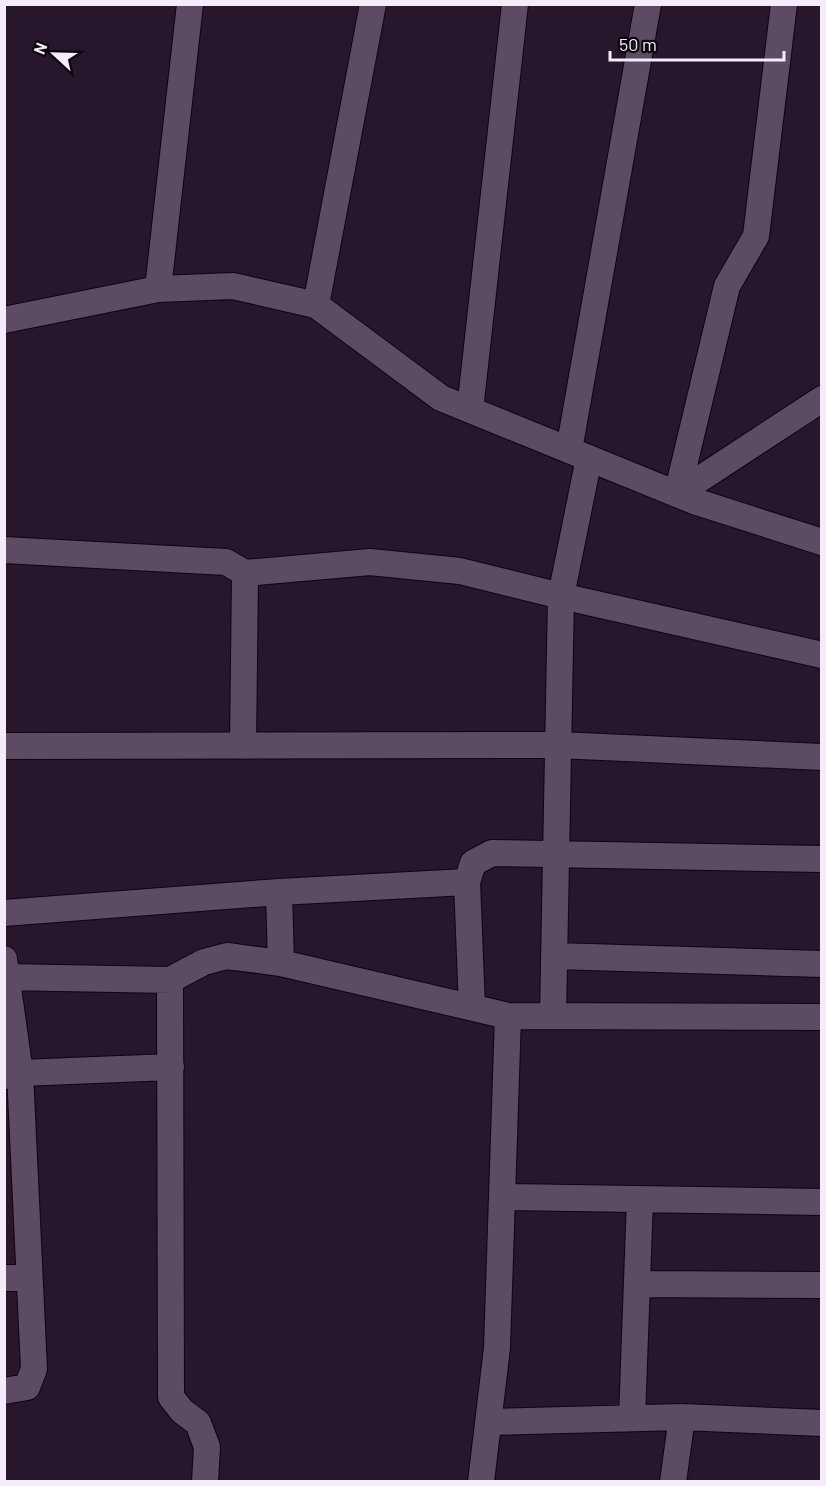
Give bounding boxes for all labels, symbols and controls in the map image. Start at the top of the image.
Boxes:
north arrow [24,24,84,84]
scale bar [610,24,784,62]
text: 50 m [619,33,657,55]
text: N [29,40,50,57]

